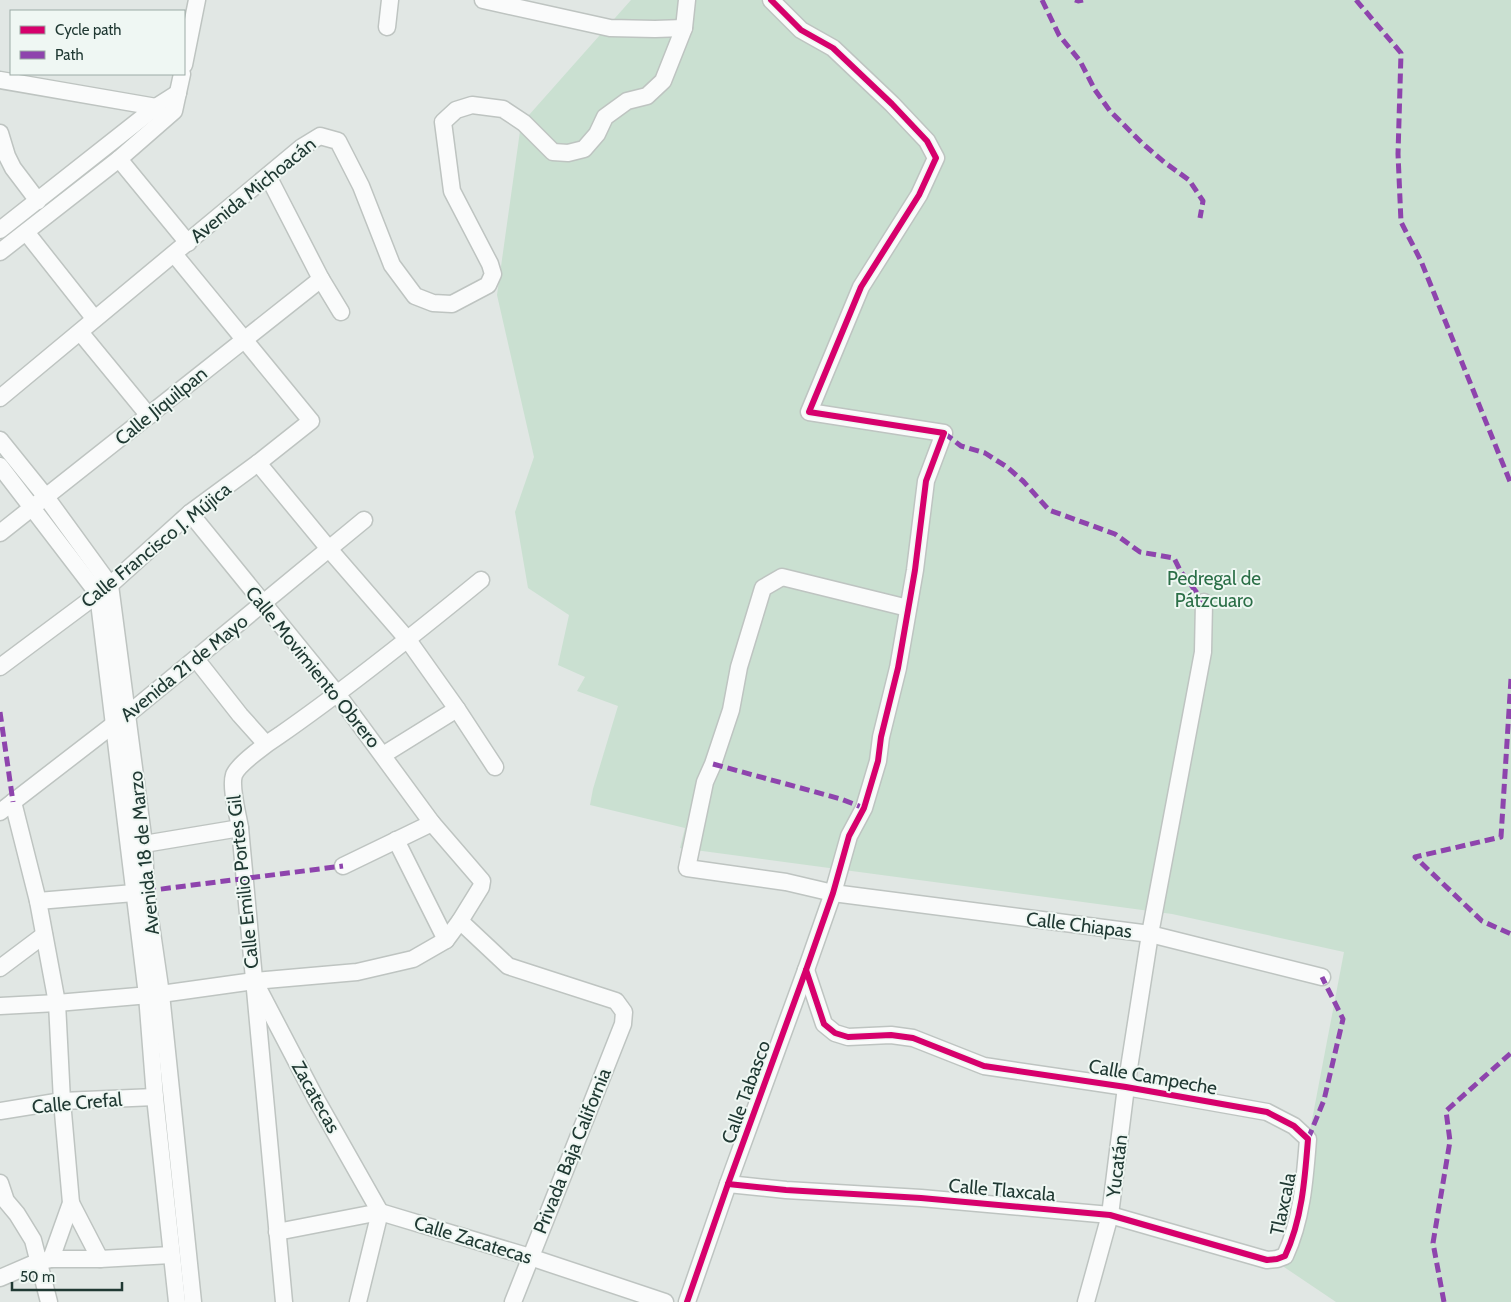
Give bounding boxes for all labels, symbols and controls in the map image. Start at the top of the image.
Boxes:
legend [10,10,185,75]
text: Cycle path [55,21,121,39]
text: Path [55,46,84,64]
street label: Avenida Michoacán [186,132,320,248]
street label: Calle Jiquilpan [110,362,212,450]
street label: Calle Francisco J. Mújica [76,477,236,613]
park label: Pedregal de Pátzcuaro [1167,567,1261,612]
street label: Calle Movimiento Obrero [241,582,385,752]
street label: Avenida 21 de Mayo [116,610,252,726]
street label: Avenida 18 de Marzo [124,770,164,936]
street label: Calle Emilio Portes Gil [222,794,264,970]
street label: Calle Chiapas [1025,907,1133,943]
street label: Calle Tabasco [717,1037,775,1147]
street label: Calle Campeche [1087,1054,1219,1100]
street label: Zacatecas [287,1057,345,1137]
street label: Privada Baja California [528,1065,616,1237]
street label: Calle Crefal [31,1088,124,1118]
street label: Yucatán [1102,1133,1132,1200]
street label: Tlaxcala [1265,1170,1301,1238]
street label: Calle Tlaxcala [948,1174,1056,1206]
street label: Calle Zacatecas [411,1211,535,1269]
scale bar [12,1260,122,1292]
text: 50 m [20,1268,55,1286]

